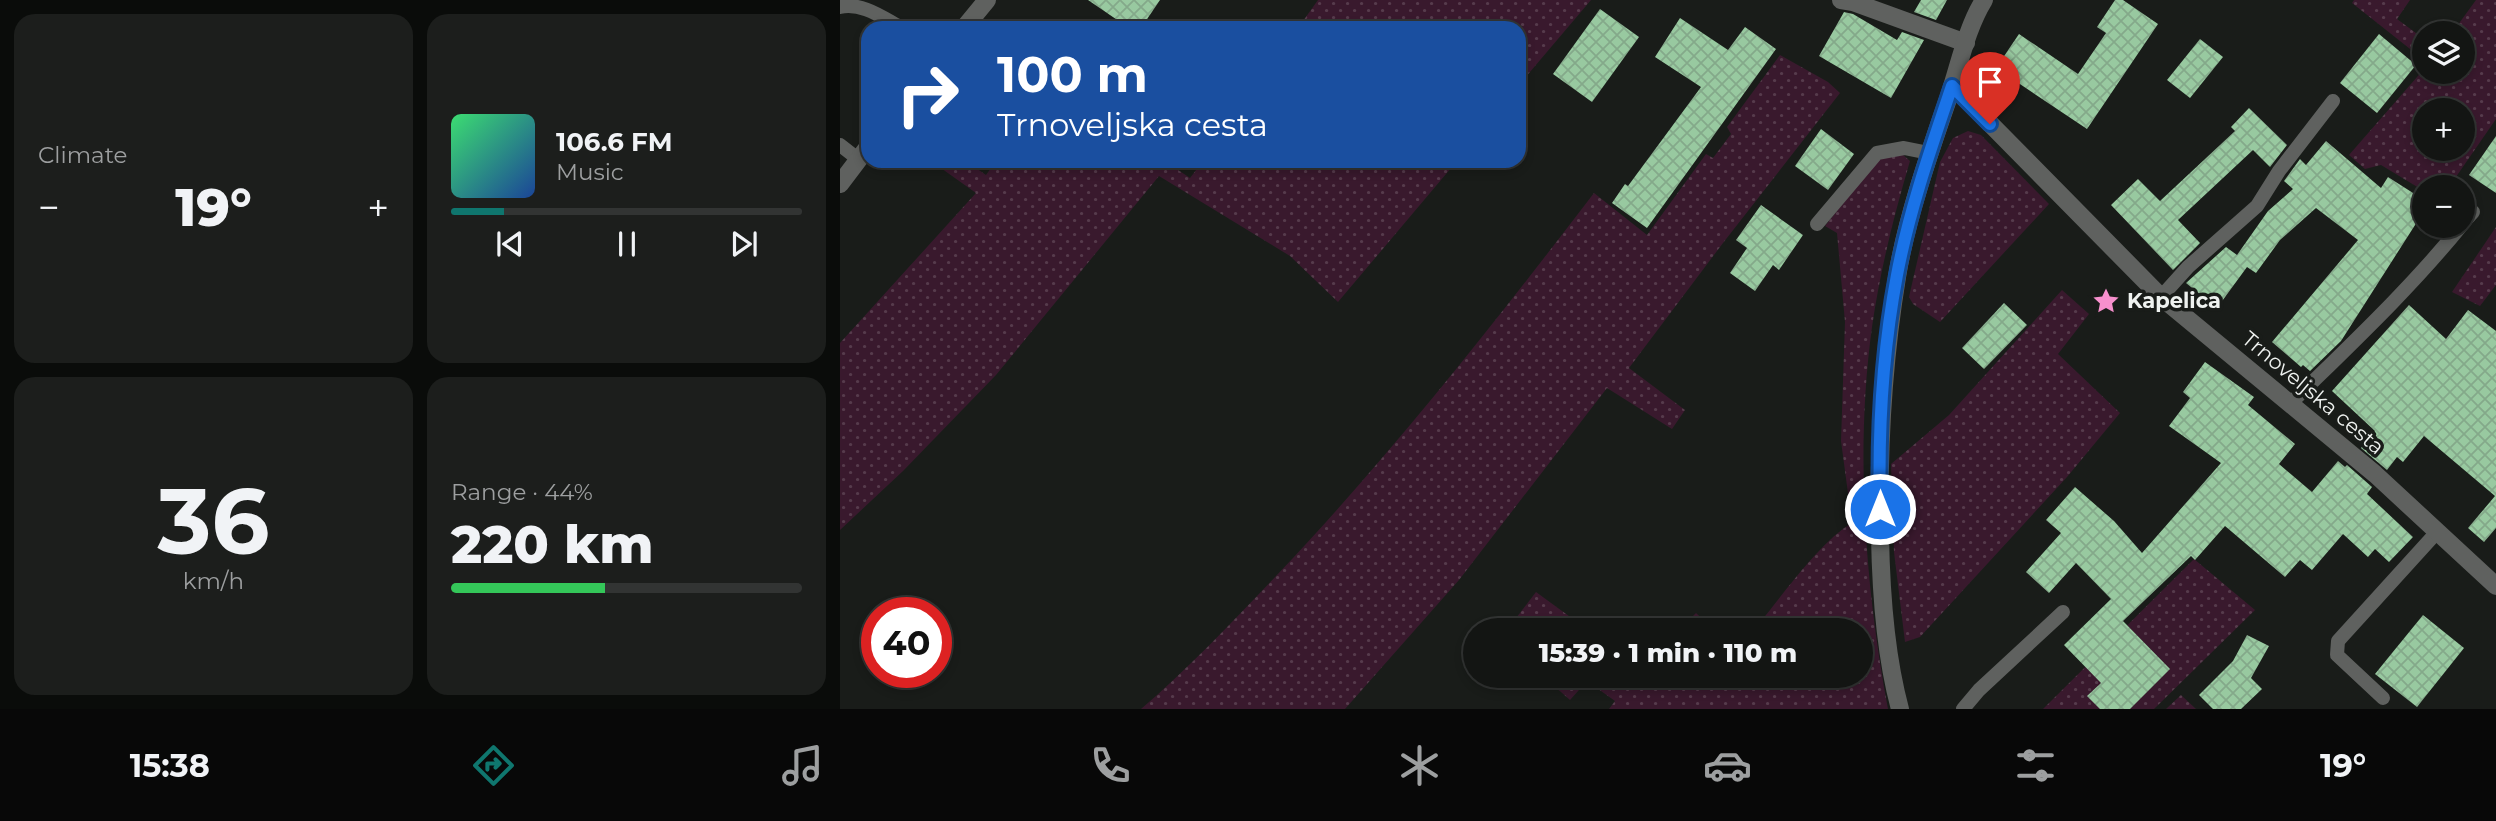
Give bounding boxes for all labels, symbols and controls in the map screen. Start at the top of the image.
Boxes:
map controls [2412,21,2475,238]
button: layers [2412,21,2475,84]
text: 100 m [997,45,1148,104]
icon: right [882,49,973,140]
pin [1960,52,2020,124]
icon: arrive [1971,63,2009,101]
button: + [2412,98,2475,161]
text: Trnoveljska cesta [997,105,1268,144]
text: 106.6 FM [556,126,673,158]
text: Climate [38,141,127,169]
text: Music [556,158,624,186]
button: − [2412,175,2475,238]
text: 19° [175,176,252,239]
text: − [38,184,60,231]
text: + [367,184,389,231]
icon: previous [491,225,529,263]
icon: pause [608,225,646,263]
icon: next [725,225,763,263]
place icon: Kapelica [2091,286,2121,316]
place label: Kapelica [2127,288,2221,313]
street label: Trnoveljska cesta [2237,326,2389,459]
text: 36 [158,466,269,577]
position arrow [1843,472,1917,546]
text: Range · 44% [451,478,593,506]
text: 220 km [451,513,654,576]
text: km/h [183,567,244,595]
speed limit sign: 40 [861,597,952,688]
text: 15:39 · 1 min · 110 m [1539,637,1797,669]
icon: directions [469,741,518,790]
icon: music [778,741,827,790]
icon: phone [1086,741,1135,790]
icon: climate [1395,741,1444,790]
icon: car [1703,741,1752,790]
icon: filters [2011,741,2060,790]
text: 15:38 [130,746,210,785]
text: 19° [2320,746,2366,785]

